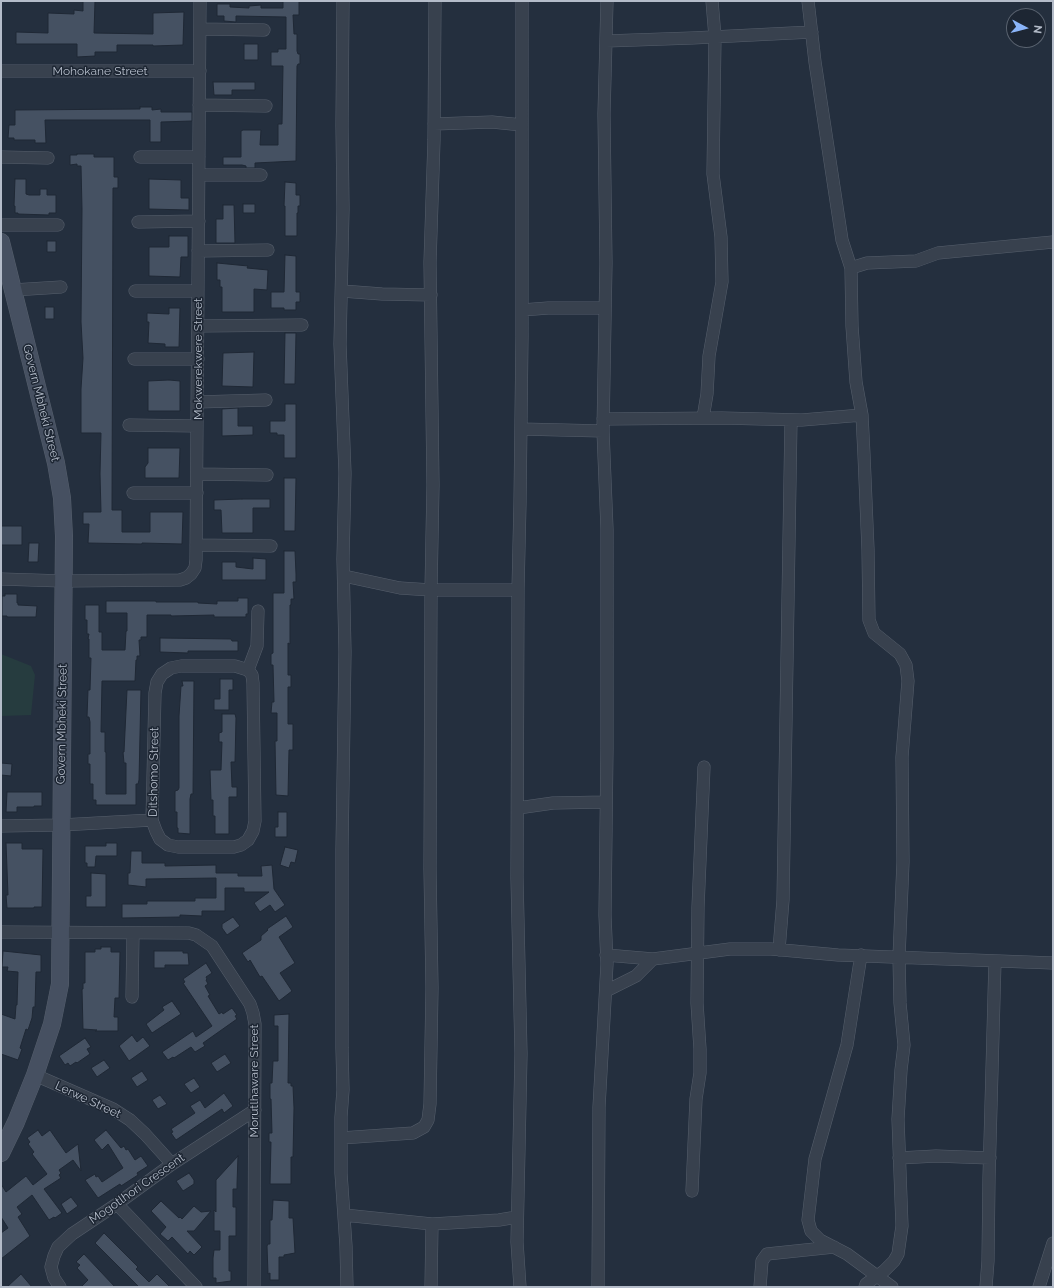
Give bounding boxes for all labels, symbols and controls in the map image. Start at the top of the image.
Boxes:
north arrow [1006,8,1046,48]
text: N [1030,24,1044,34]
street label: Mohokane Street [53,64,147,78]
street label: Mokwerekwere Street [191,298,205,420]
street label: Govern Mbheki Street [19,343,63,463]
street label: Govern Mbheki Street [54,664,70,784]
street label: Ditshomo Street [146,727,162,817]
street label: Morutlhaware Street [247,1024,261,1138]
street label: Lerwe Street [53,1078,123,1122]
street label: Mogotlhori Crescent [87,1151,187,1227]

